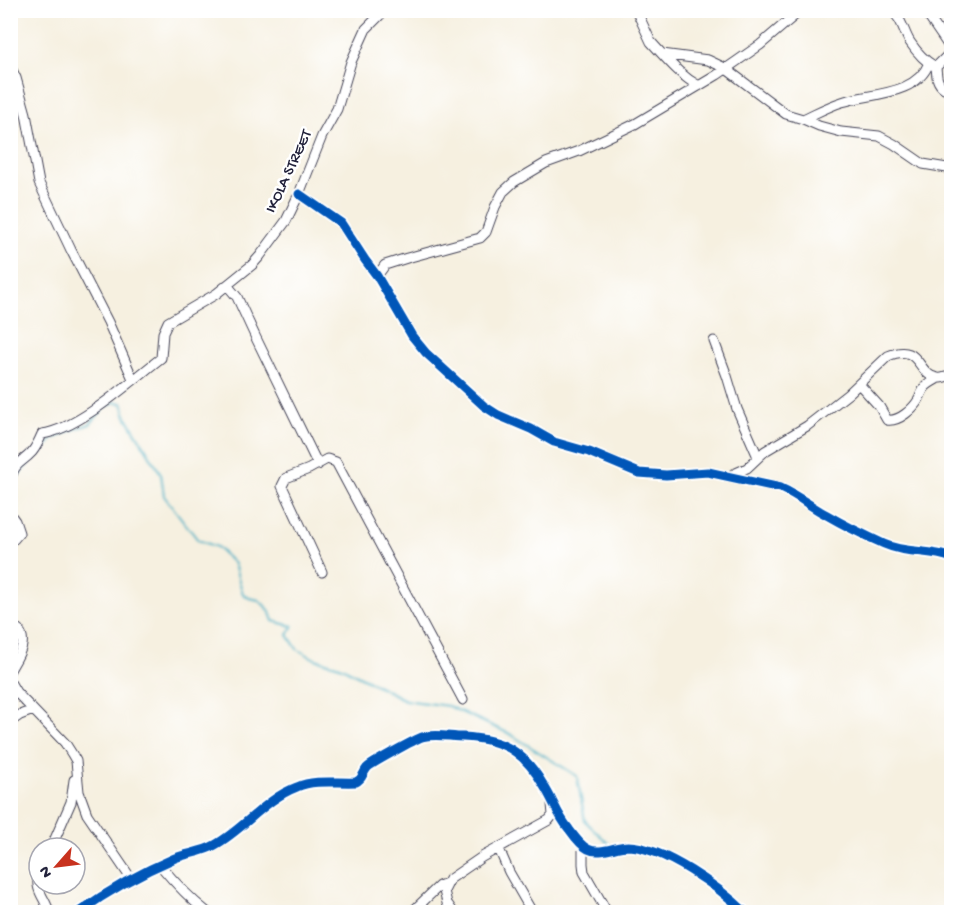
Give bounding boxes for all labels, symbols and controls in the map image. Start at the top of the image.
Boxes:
street label: IKOLA STREET [262,127,318,217]
north arrow [27,836,87,896]
text: N [36,862,58,880]

